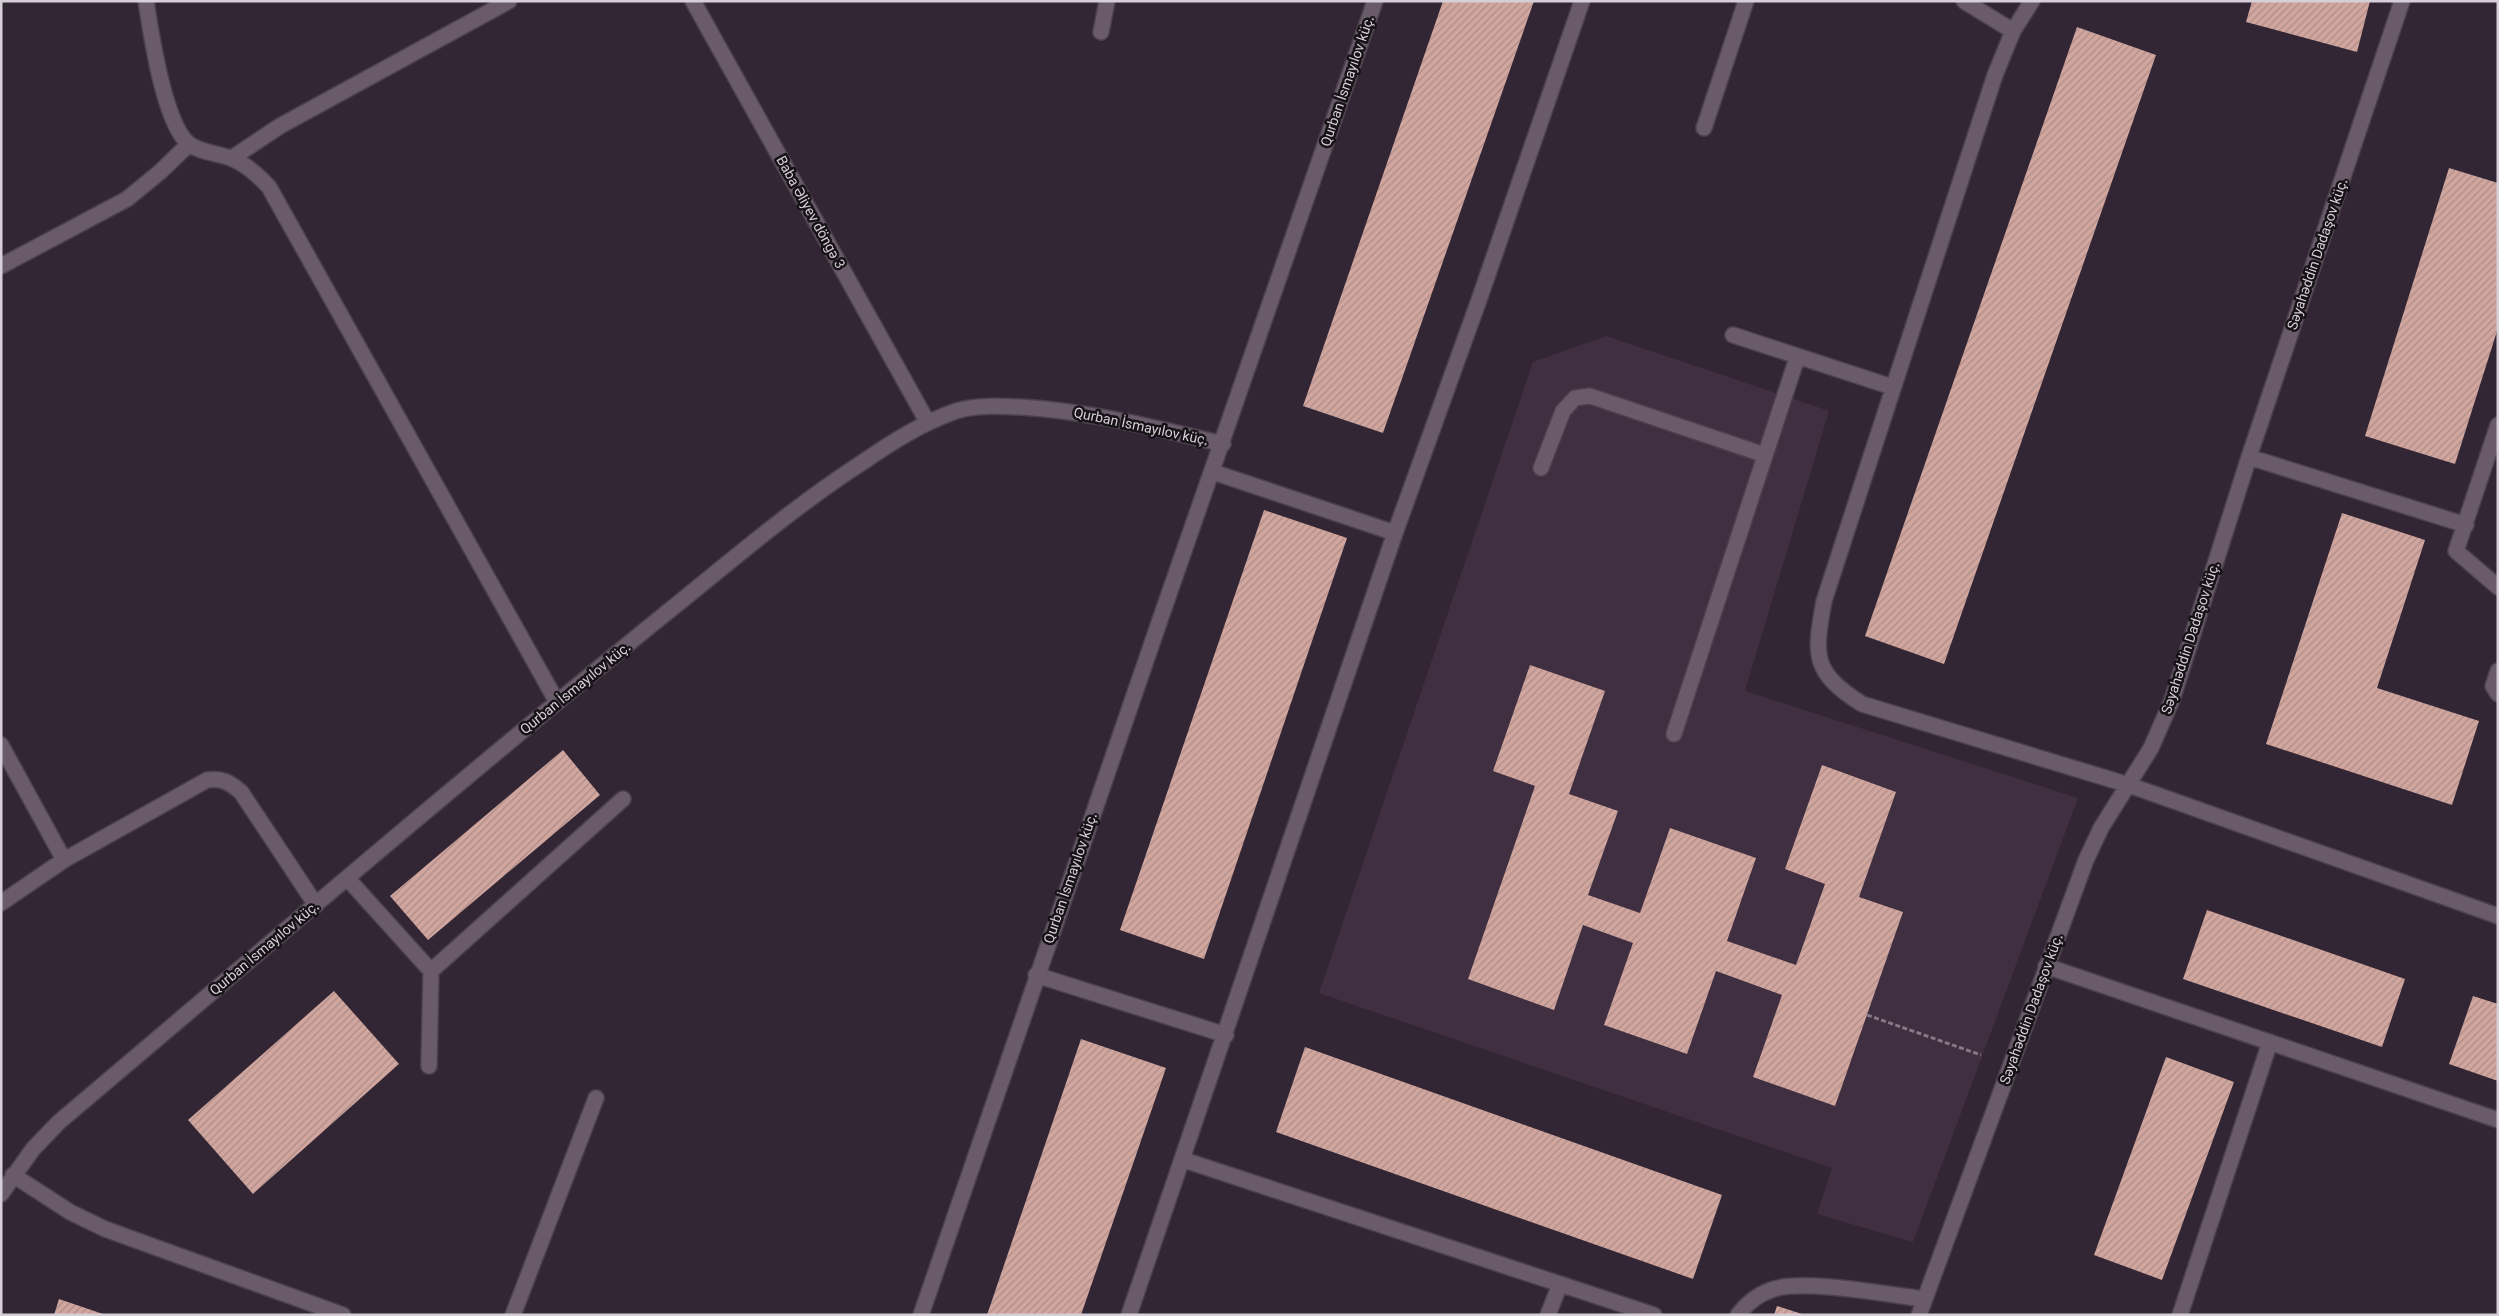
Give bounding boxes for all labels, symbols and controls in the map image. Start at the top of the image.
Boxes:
street label: Qurban İsmayılov küç. [1317,14,1377,148]
street label: Baba Əliyev döngə 3 [773,153,849,271]
street label: Səyahəddin Dadaşov küç. [2284,176,2350,332]
street label: Qurban İsmayılov küç. [1072,404,1210,448]
street label: Səyahəddin Dadaşov küç. [2158,560,2222,716]
street label: Qurban İsmayılov küç. [517,639,633,737]
street label: Qurban İsmayılov küç. [1040,811,1100,945]
street label: Qurban İsmayılov küç. [206,898,322,998]
street label: Səyahəddin Dadaşov küç. [1996,932,2066,1086]

